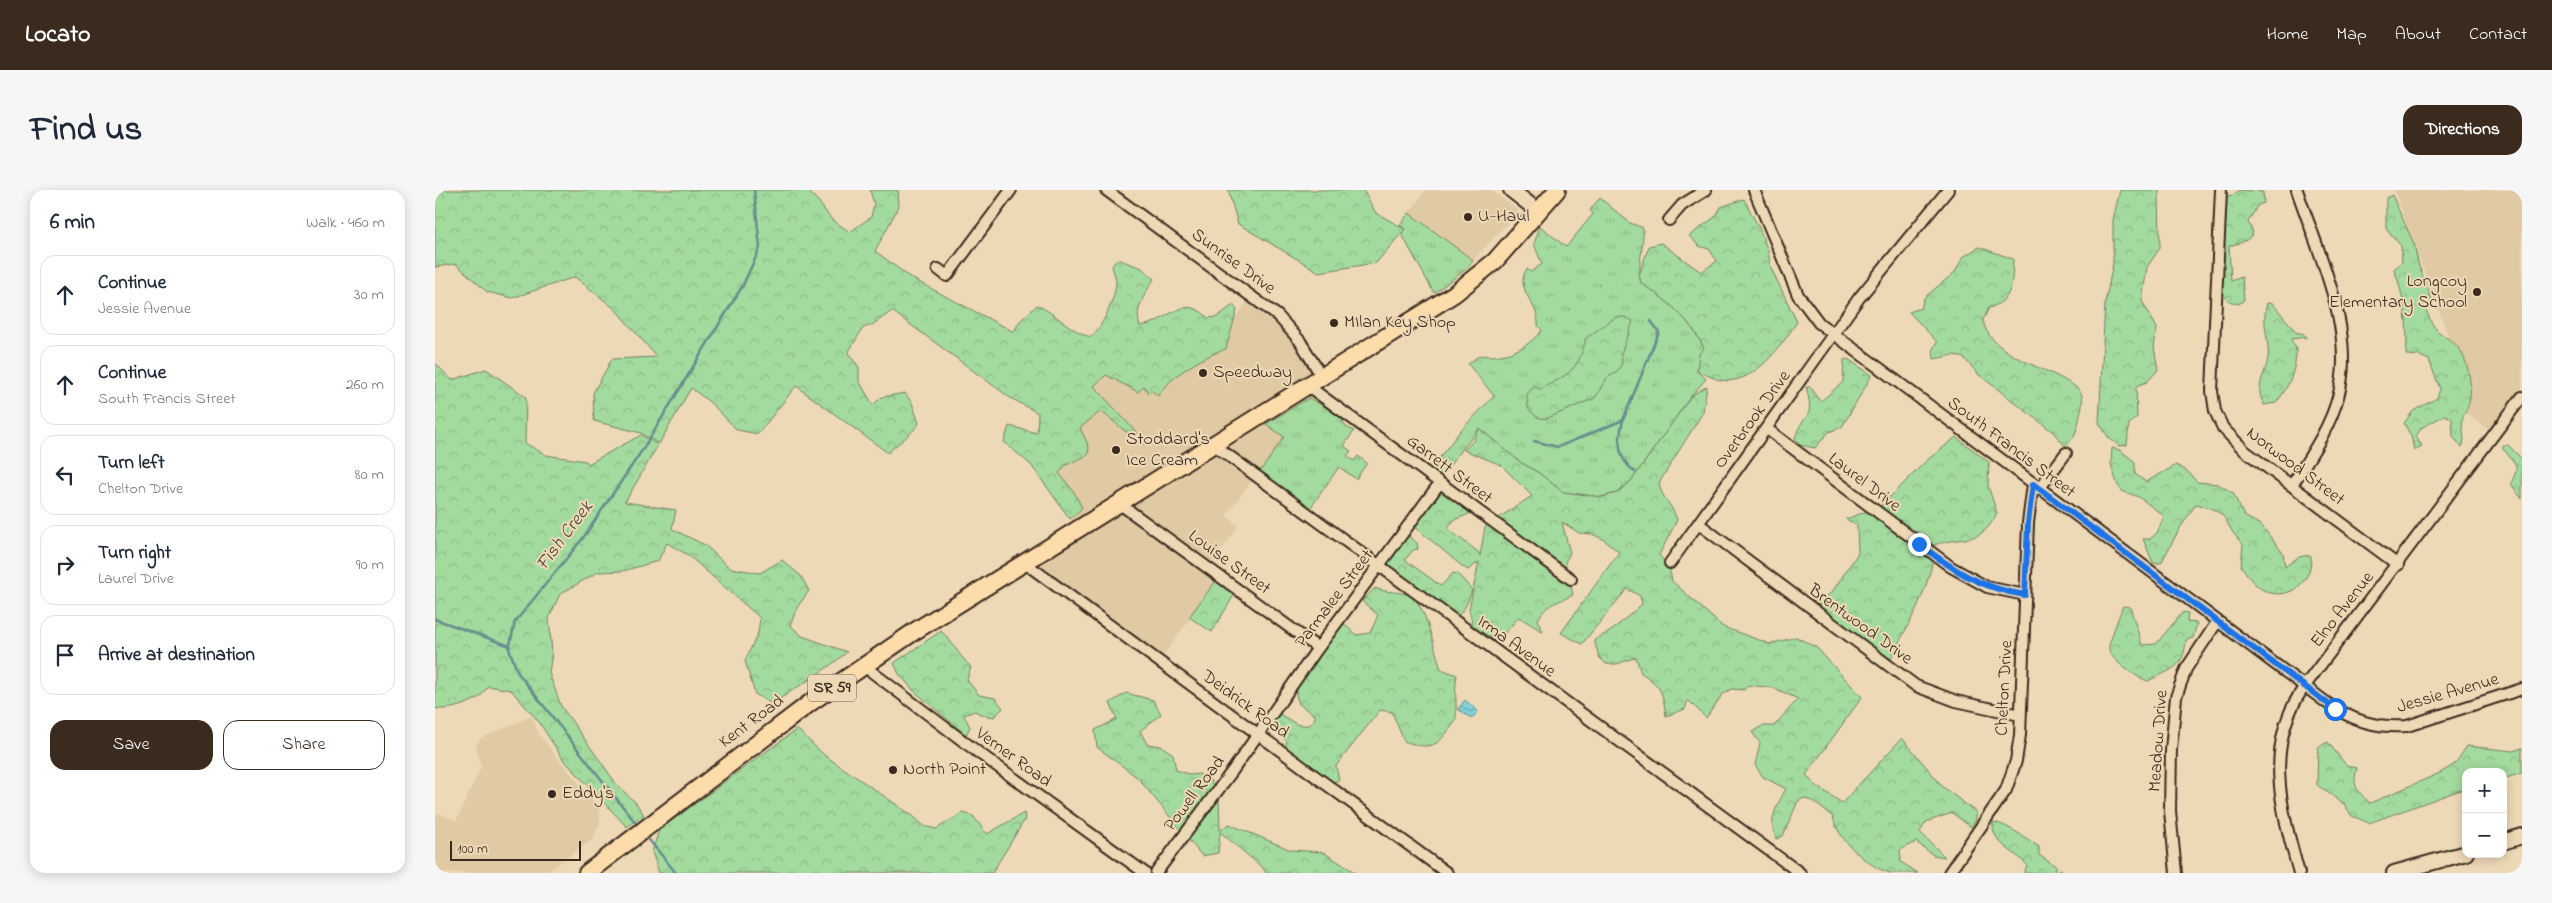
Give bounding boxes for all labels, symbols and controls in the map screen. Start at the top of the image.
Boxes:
text: Locato [25,18,91,53]
text: Home [2267,22,2308,48]
text: Map [2336,22,2367,48]
text: About [2395,22,2441,48]
text: Contact [2469,22,2527,48]
text: Find us [30,105,142,156]
button: Directions [2403,105,2522,155]
place label: U-Haul [1478,204,1530,230]
text: 6 min [50,208,95,238]
text: Walk · 460 m [306,211,385,235]
marker: U-Haul [1462,211,1474,223]
street label: Sunrise Drive [1185,222,1281,302]
place label: Longcoy Elementary School [2329,269,2467,316]
text: Continue [98,270,166,297]
icon: ahead [51,281,79,309]
text: 30 m [354,283,384,307]
marker: Longcoy Elementary School [2471,286,2483,298]
text: Jessie Avenue [98,297,191,321]
place label: MIlan Key Shop [1344,310,1456,336]
marker: MIlan Key Shop [1328,317,1340,329]
text: Continue [98,360,166,387]
place label: Speedway [1213,360,1292,386]
street label: Overbrook Drive [1708,365,1798,475]
marker: Speedway [1197,367,1209,379]
icon: ahead [51,371,79,399]
text: 260 m [346,373,384,397]
text: South Francis Street [98,387,236,411]
street label: South Francis Street [1941,391,2081,505]
street label: Norwood Street [2240,421,2350,513]
place label: Stoddard's Ice Cream [1126,427,1210,474]
street label: Garrett Street [1400,429,1498,511]
marker: Stoddard's Ice Cream [1110,444,1122,456]
street label: Laurel Drive [1822,447,1907,520]
text: Turn left [98,450,165,477]
icon: left [51,461,79,489]
text: 80 m [355,463,384,487]
text: Chelton Drive [98,477,183,501]
water label: Fish Creek [530,495,601,576]
street label: Louise Street [1182,524,1276,602]
route end [1908,533,1931,556]
text: Turn right [98,540,171,567]
street label: Parmalee Street [1289,544,1381,654]
icon: right [51,551,79,579]
text: 90 m [356,553,384,577]
street label: Elno Avenue [2305,566,2382,654]
text: Laurel Drive [98,567,174,591]
street label: Brentwood Drive [1802,578,1918,672]
street label: Irma Avenue [1471,609,1562,685]
street label: Chelton Drive [1990,639,2021,737]
icon: arrive [51,641,79,669]
text: Arrive at destination [98,642,255,669]
street label: Deidrick Road [1195,664,1294,746]
street label: Jessie Avenue [2394,667,2503,721]
road number: SR 59 [808,674,856,702]
street label: Meadow Drive [2142,688,2176,793]
street label: Kent Road [714,689,790,755]
route start [2324,698,2347,721]
button: Save [50,720,213,770]
button: Share [223,720,385,770]
street label: Verner Road [969,721,1056,794]
street label: Powell Road [1158,751,1232,837]
place label: North Point [903,757,986,783]
marker: North Point [887,764,899,776]
map controls [2462,768,2507,858]
button: + [2462,768,2507,813]
place label: Eddy's [562,781,614,807]
marker: Eddy's [546,788,558,800]
button: − [2462,813,2507,858]
scale bar [450,838,581,861]
text: 100 m [457,839,488,860]

